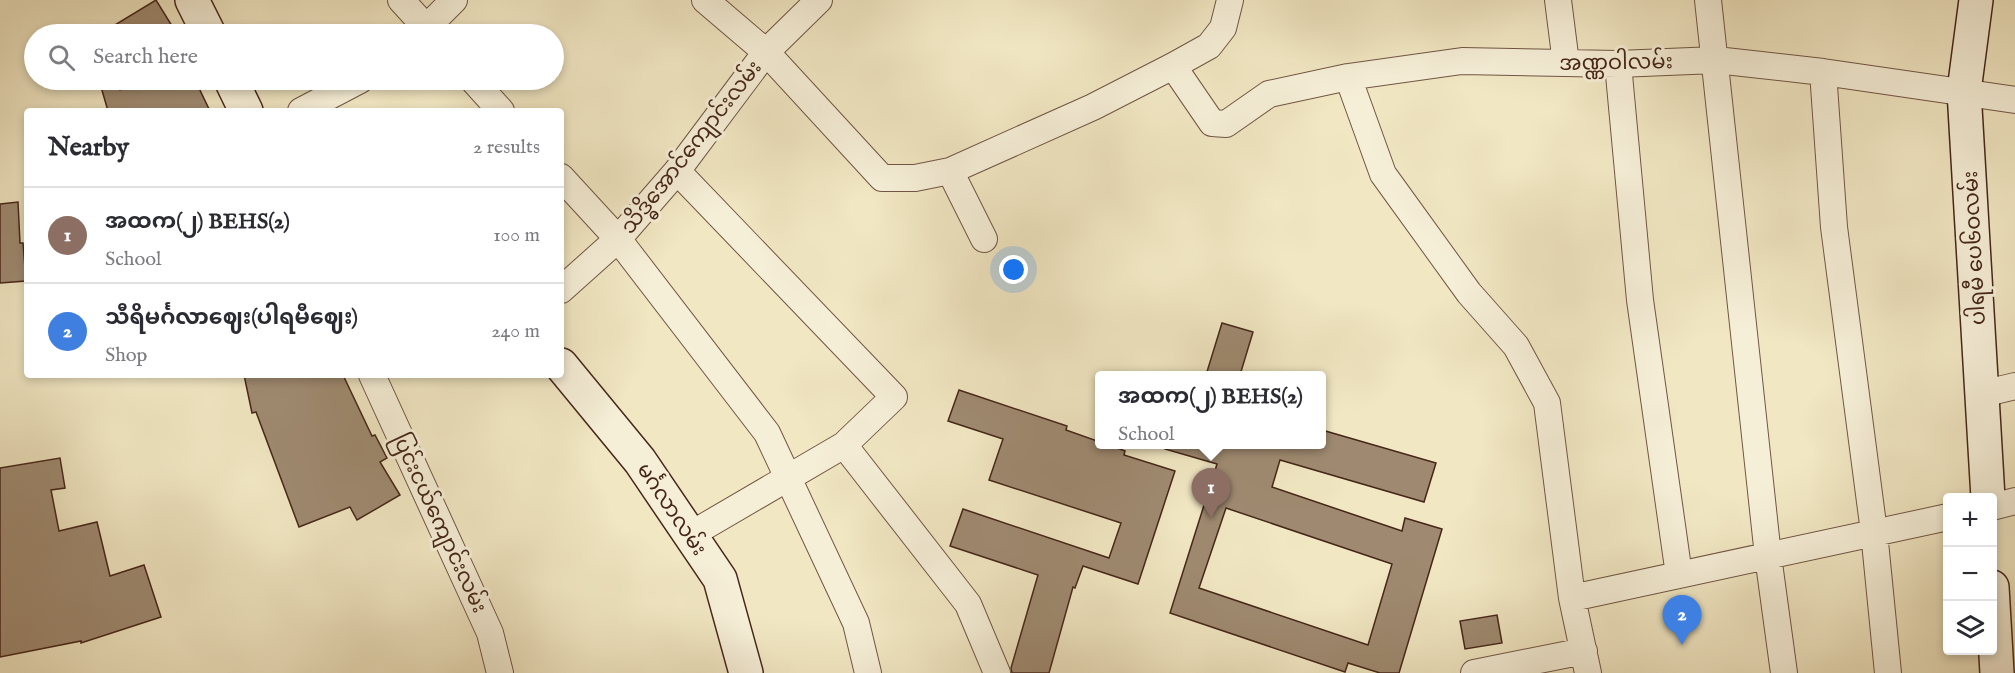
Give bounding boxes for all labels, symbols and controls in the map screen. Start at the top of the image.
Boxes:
search box [24,24,564,90]
icon: search [45,41,78,74]
text: Search here [93,43,198,71]
street label: အဏ္ဏဝါလမ်း [1559,45,1673,80]
street label: သိဒ္ဓိအောင်ကျောင်းလမ်း [613,53,771,242]
text: Nearby [48,131,129,164]
text: 2 results [473,135,540,160]
street label: ပါရမီ ပေ၆ဝလမ်း [1954,170,1995,326]
text: အထက(၂) BEHS(2) [105,208,290,236]
text: 1 [64,223,71,248]
text: 100 m [493,223,540,248]
text: School [105,247,161,272]
your location [999,255,1028,284]
text: သီရိမင်္ဂလာဈေး(ပါရမီဈေး) [105,304,358,332]
text: 2 [63,319,72,344]
text: 240 m [491,319,540,344]
text: Shop [105,343,147,368]
popup [1095,371,1326,449]
text: အထက(၂) BEHS(2) [1118,383,1303,411]
text: School [1118,422,1174,447]
street label: ပြင်းငယ်ကျောင်းလမ်း [383,428,496,619]
street label: မင်္ဂလာလမ်း [630,456,715,562]
pin: 1 [1192,468,1230,518]
map controls [1943,493,1997,655]
button: + [1943,493,1997,547]
button: − [1943,547,1997,601]
pin: 2 [1662,596,1702,645]
button: layers [1943,601,1997,655]

